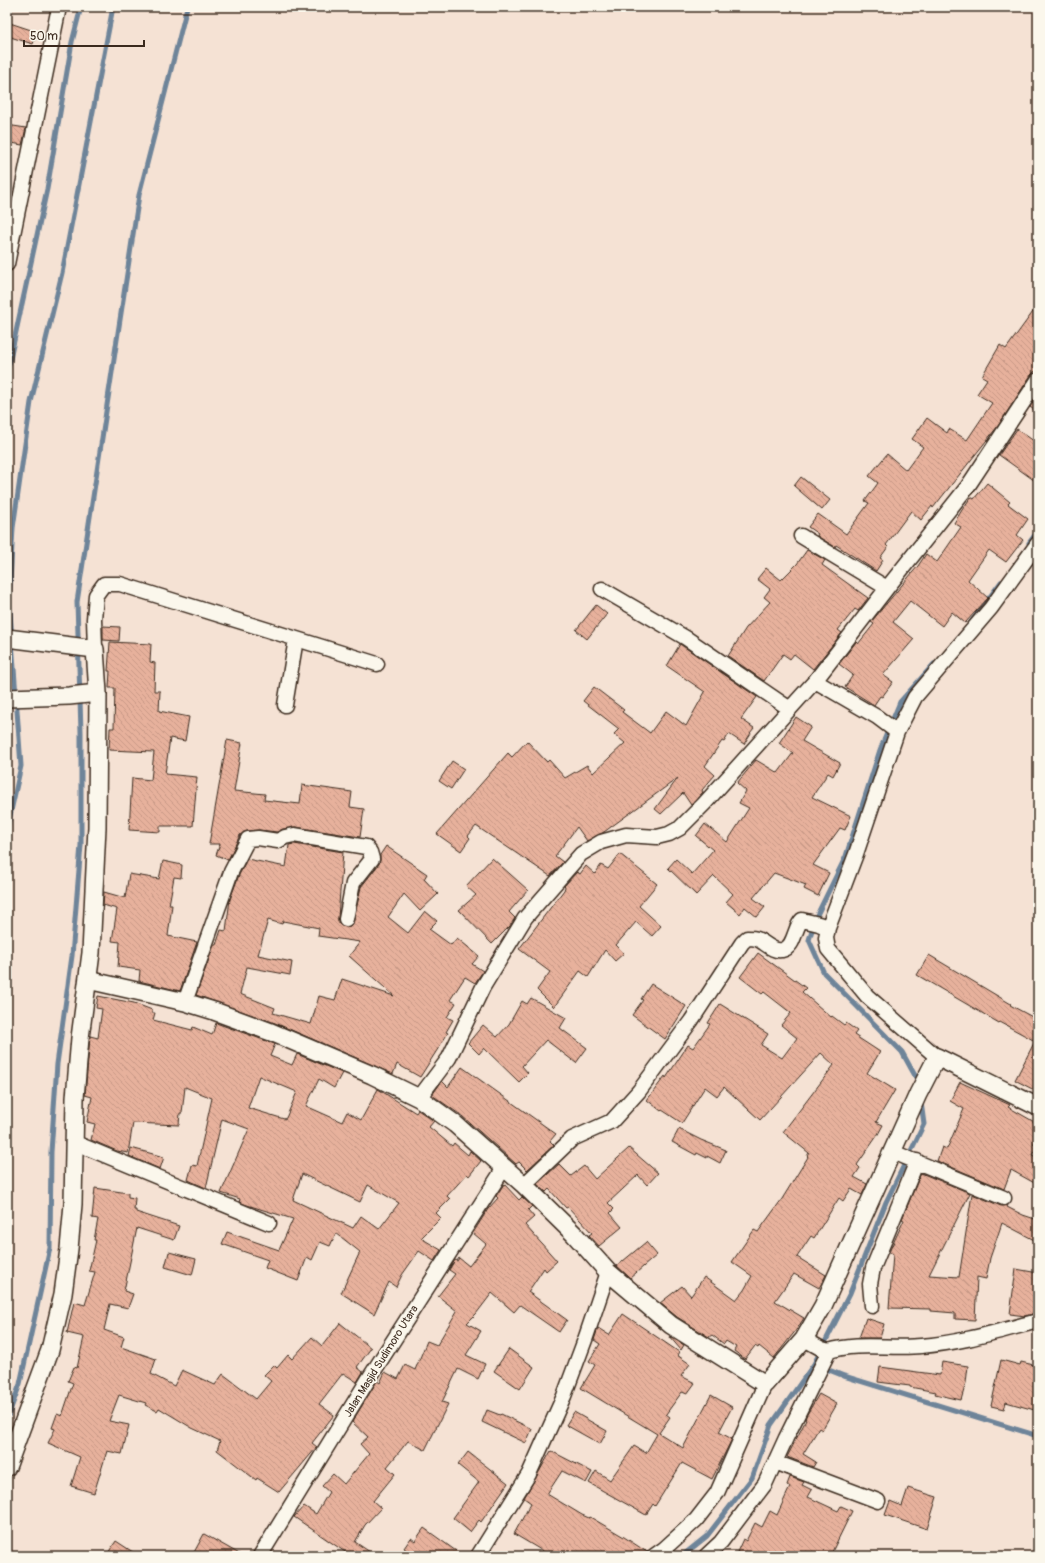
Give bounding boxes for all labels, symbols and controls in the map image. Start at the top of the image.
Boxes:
scale bar [24,22,144,48]
text: 50 m [30,29,58,44]
street label: Jalan Masjid Sudimoro Utara [341,1303,421,1419]

